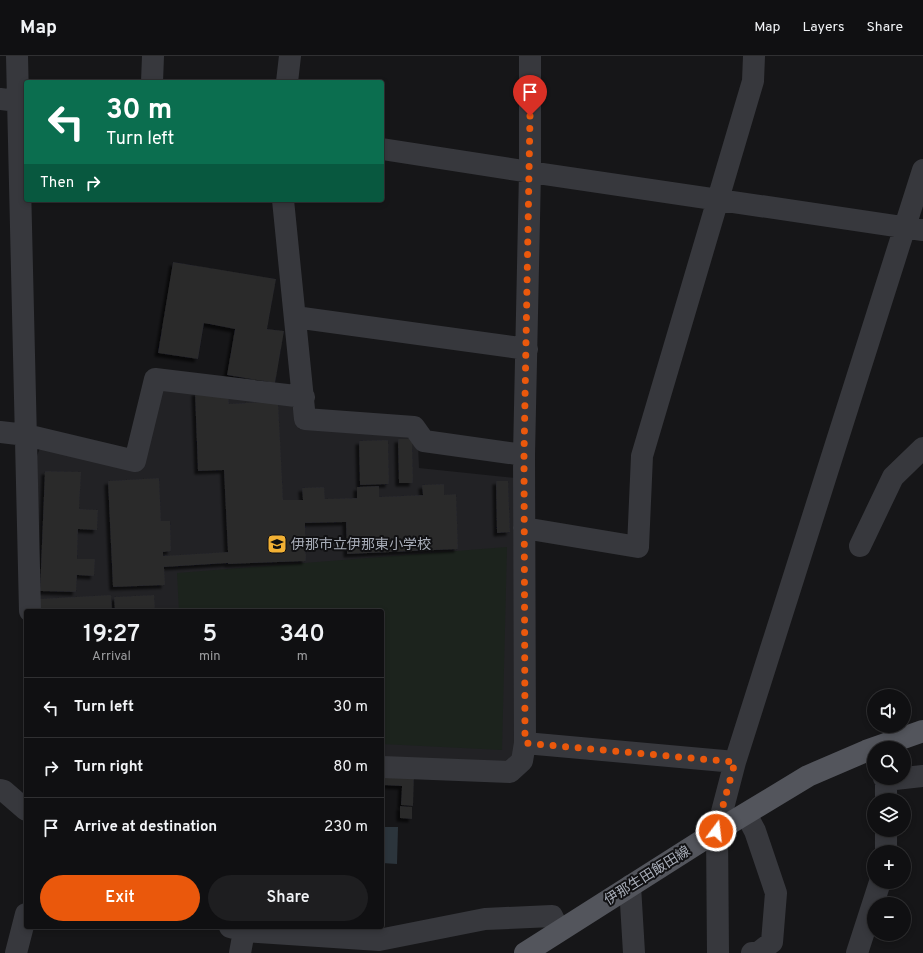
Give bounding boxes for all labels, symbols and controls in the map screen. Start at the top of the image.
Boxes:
text: Map [20,16,57,40]
text: Map [754,19,780,36]
text: Layers [802,19,844,36]
text: Share [866,19,903,36]
pin [513,75,547,116]
icon: arrive [519,81,541,103]
text: 30 m [106,93,172,129]
icon: left [40,96,92,148]
text: Turn left [106,128,174,151]
icon: right [82,172,104,194]
text: Then [40,174,74,193]
school or university icon: 伊那市立伊那東小学校 [266,533,288,555]
place label: 伊那市立伊那東小学校 [291,537,431,554]
text: 19:27 [83,620,140,650]
text: 5 [202,620,217,650]
text: 340 [280,620,325,650]
text: Arrival [92,649,131,665]
text: min [199,649,221,665]
text: m [297,649,308,665]
map controls [867,689,911,941]
button: sound [867,689,911,733]
icon: left [40,697,62,719]
text: Turn left [74,698,134,717]
text: 30 m [333,698,368,717]
button: search [867,741,911,785]
icon: right [40,757,62,779]
text: Turn right [74,758,143,777]
text: 80 m [333,758,368,777]
button: layers [867,793,911,837]
position arrow [695,810,737,852]
icon: arrive [40,817,62,839]
text: Arrive at destination [74,818,217,837]
text: 230 m [324,818,368,837]
street label: 伊那生田飯田線 [602,843,694,909]
button: + [867,845,911,889]
button: Exit [40,875,200,921]
button: Share [208,875,368,921]
button: − [867,897,911,941]

